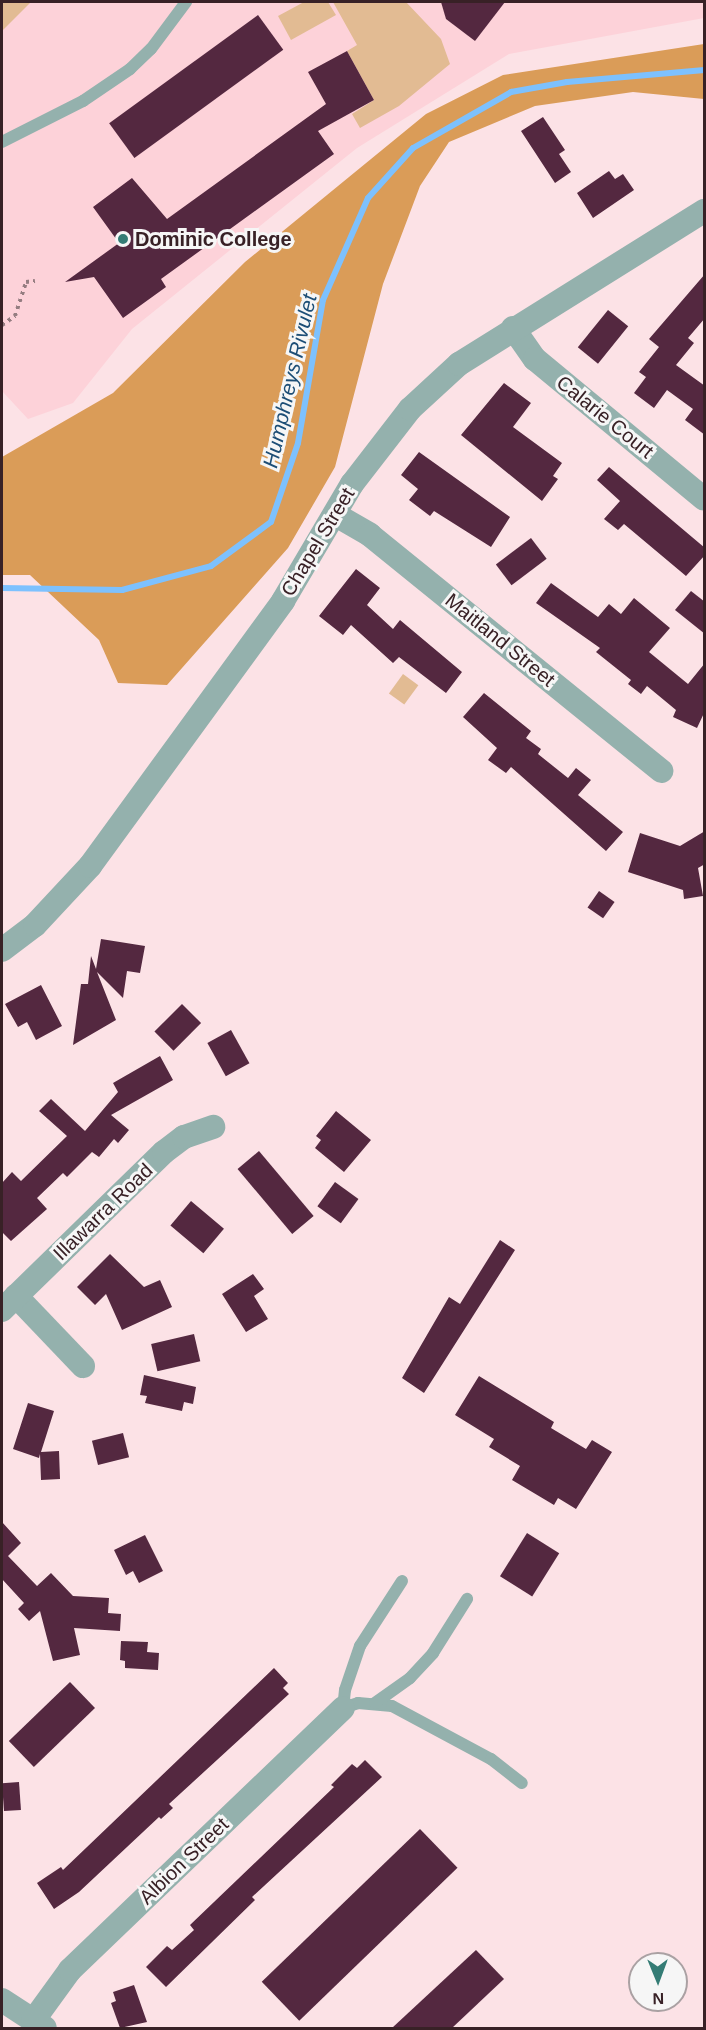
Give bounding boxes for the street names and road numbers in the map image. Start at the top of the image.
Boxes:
street label: Calarie Court [552,371,658,463]
street label: Chapel Street [276,483,360,601]
street label: Maitland Street [440,588,560,692]
street label: Illawarra Road [48,1159,158,1265]
street label: Albion Street [134,1813,234,1909]

